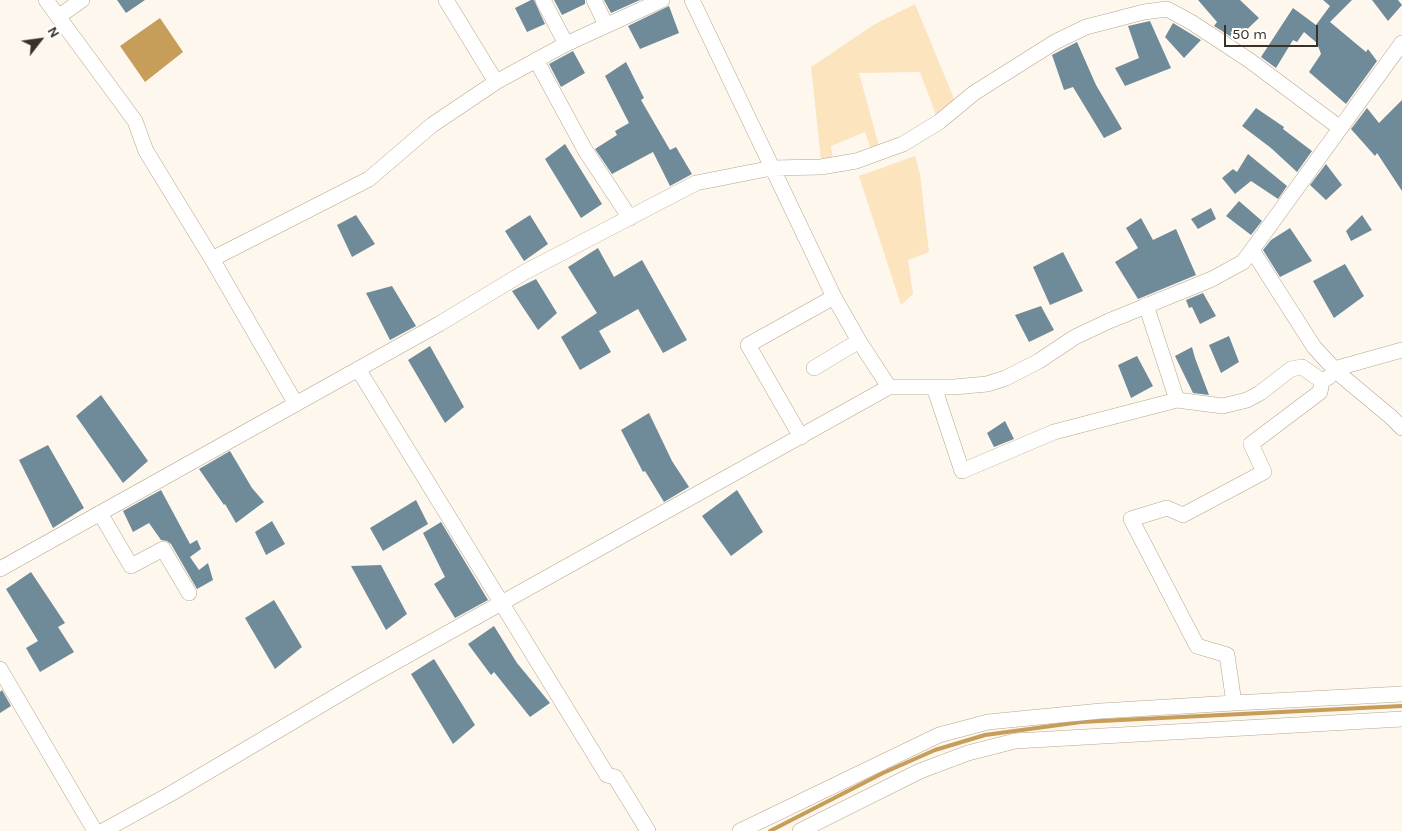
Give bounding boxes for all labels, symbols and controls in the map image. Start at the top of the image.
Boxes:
north arrow [15,15,65,65]
scale bar [1227,15,1321,47]
text: N [44,24,63,41]
text: 50 m [1232,25,1267,43]

